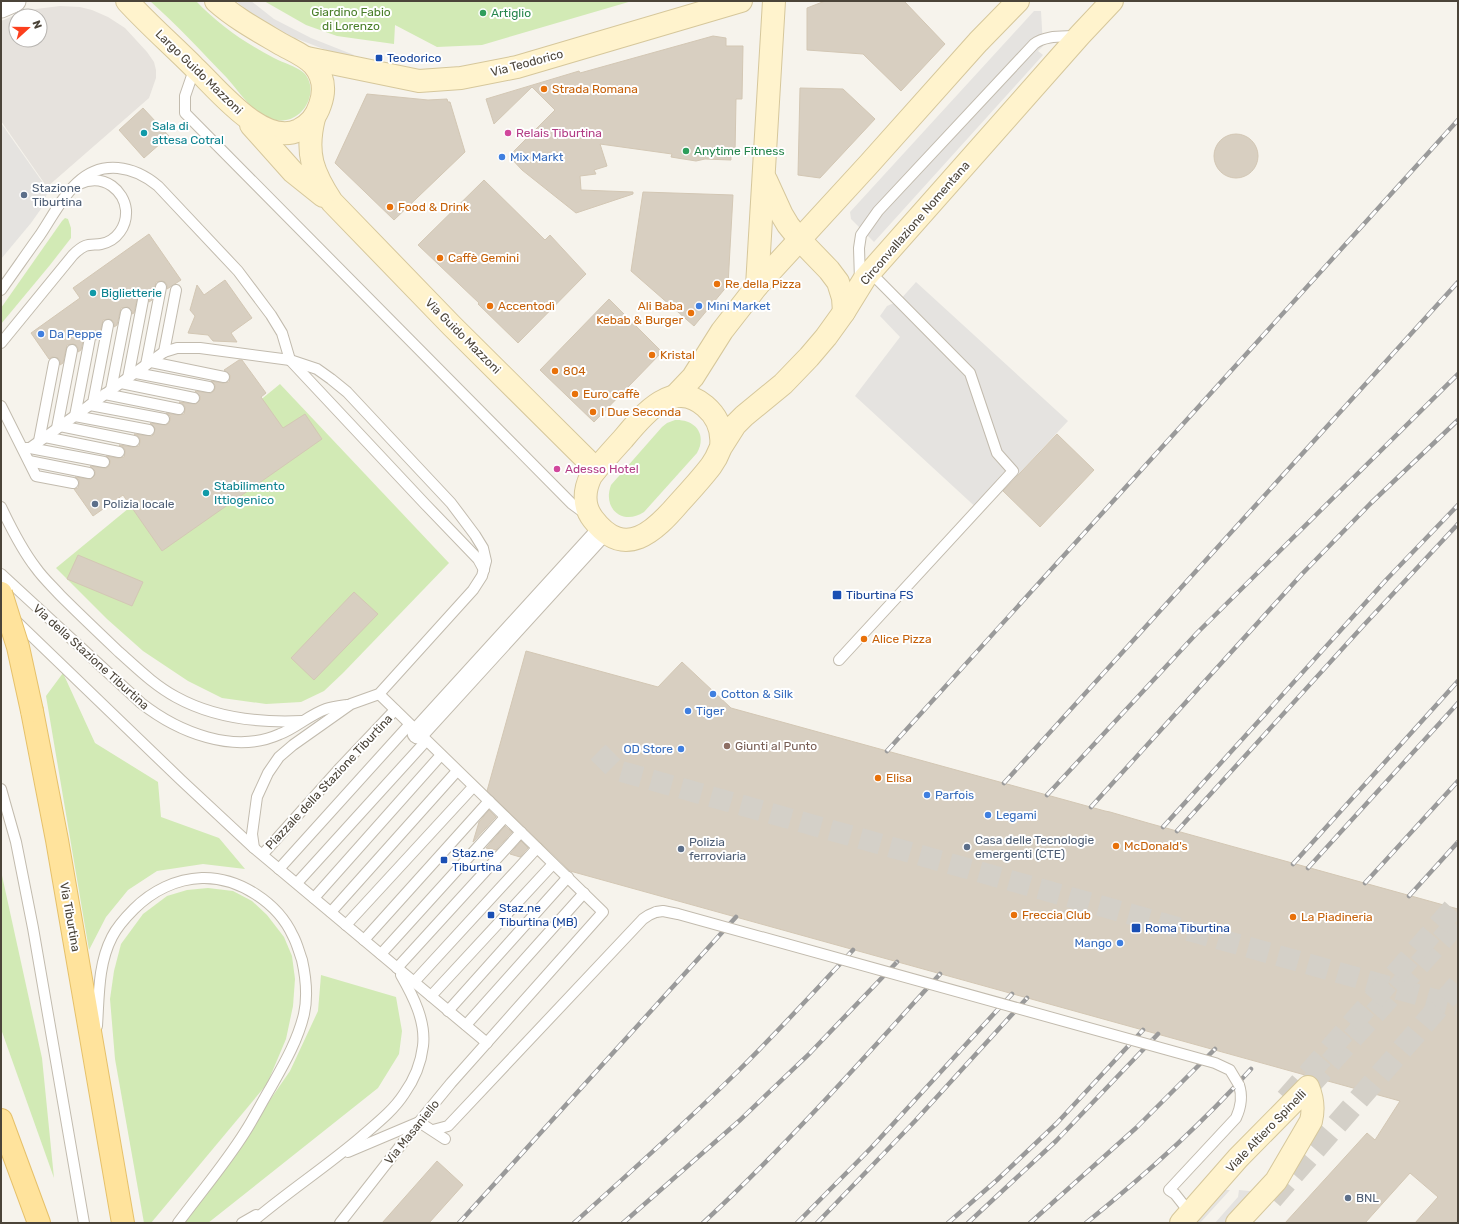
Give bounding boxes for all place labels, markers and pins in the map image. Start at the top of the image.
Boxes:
place label: Artiglio [491,6,531,20]
marker: Artiglio [478,8,488,18]
place label: Teodorico [387,51,442,65]
marker: Teodorico [374,53,384,63]
place label: Strada Romana [552,82,638,96]
marker: Strada Romana [539,84,549,94]
place label: Sala di attesa Cotral [152,119,224,147]
place label: Relais Tiburtina [516,126,602,140]
marker: Sala di attesa Cotral [139,128,149,138]
marker: Relais Tiburtina [503,128,513,138]
place label: Anytime Fitness [694,144,785,158]
marker: Anytime Fitness [681,146,691,156]
place label: Mix Markt [510,150,564,164]
marker: Mix Markt [497,152,507,162]
place label: Stazione Tiburtina [32,181,82,209]
marker: Stazione Tiburtina [19,190,29,200]
place label: Food & Drink [398,200,470,214]
marker: Food & Drink [385,202,395,212]
place label: Caffè Gemini [448,251,519,265]
marker: Caffè Gemini [435,253,445,263]
place label: Re della Pizza [725,277,801,291]
marker: Re della Pizza [712,279,722,289]
place label: Biglietterie [101,286,162,300]
marker: Biglietterie [88,288,98,298]
place label: Accentodì [498,299,555,313]
place label: Ali Baba Kebab & Burger [596,299,683,327]
place label: Mini Market [707,299,771,313]
marker: Accentodì [485,301,495,311]
marker: Mini Market [694,301,704,311]
marker: Ali Baba Kebab & Burger [686,308,696,318]
place label: Da Peppe [49,327,102,341]
marker: Da Peppe [36,329,46,339]
place label: Kristal [660,348,695,362]
marker: Kristal [647,350,657,360]
place label: 804 [563,364,586,378]
marker: 804 [550,366,560,376]
place label: Euro caffè [583,387,640,401]
marker: Euro caffè [570,389,580,399]
place label: I Due Seconda [601,405,681,419]
marker: I Due Seconda [588,407,598,417]
place label: Adesso Hotel [565,462,639,476]
marker: Adesso Hotel [552,464,562,474]
place label: Stabilimento Ittiogenico [214,479,285,507]
marker: Stabilimento Ittiogenico [201,488,211,498]
place label: Polizia locale [103,497,175,511]
marker: Polizia locale [90,499,100,509]
place label: Tiburtina FS [846,588,914,602]
marker: Tiburtina FS [831,589,843,601]
place label: Alice Pizza [872,632,932,646]
marker: Alice Pizza [859,634,869,644]
place label: Cotton & Silk [721,687,794,701]
marker: Cotton & Silk [708,689,718,699]
place label: Tiger [696,704,725,718]
marker: Tiger [683,706,693,716]
place label: Giunti al Punto [735,739,817,753]
marker: Giunti al Punto [722,741,732,751]
place label: OD Store [623,742,673,756]
marker: OD Store [676,744,686,754]
place label: Elisa [886,771,912,785]
marker: Elisa [873,773,883,783]
place label: Parfois [935,788,974,802]
marker: Parfois [922,790,932,800]
place label: Legami [996,808,1037,822]
marker: Legami [983,810,993,820]
place label: Casa delle Tecnologie emergenti (CTE) [975,833,1095,861]
place label: Polizia ferroviaria [689,835,746,863]
place label: McDonald's [1124,839,1188,853]
marker: McDonald's [1111,841,1121,851]
marker: Casa delle Tecnologie emergenti (CTE) [962,842,972,852]
marker: Polizia ferroviaria [676,844,686,854]
place label: Staz.ne Tiburtina [452,846,502,874]
marker: Staz.ne Tiburtina [439,855,449,865]
place label: Staz.ne Tiburtina (MB) [499,901,578,929]
place label: Freccia Club [1022,908,1091,922]
marker: Staz.ne Tiburtina (MB) [486,910,496,920]
marker: Freccia Club [1009,910,1019,920]
place label: La Piadineria [1301,910,1373,924]
marker: La Piadineria [1288,912,1298,922]
place label: Roma Tiburtina [1145,921,1230,935]
marker: Roma Tiburtina [1130,922,1142,934]
place label: Mango [1075,936,1112,950]
marker: Mango [1115,938,1125,948]
place label: BNL [1356,1191,1379,1205]
marker: BNL [1343,1193,1353,1203]

